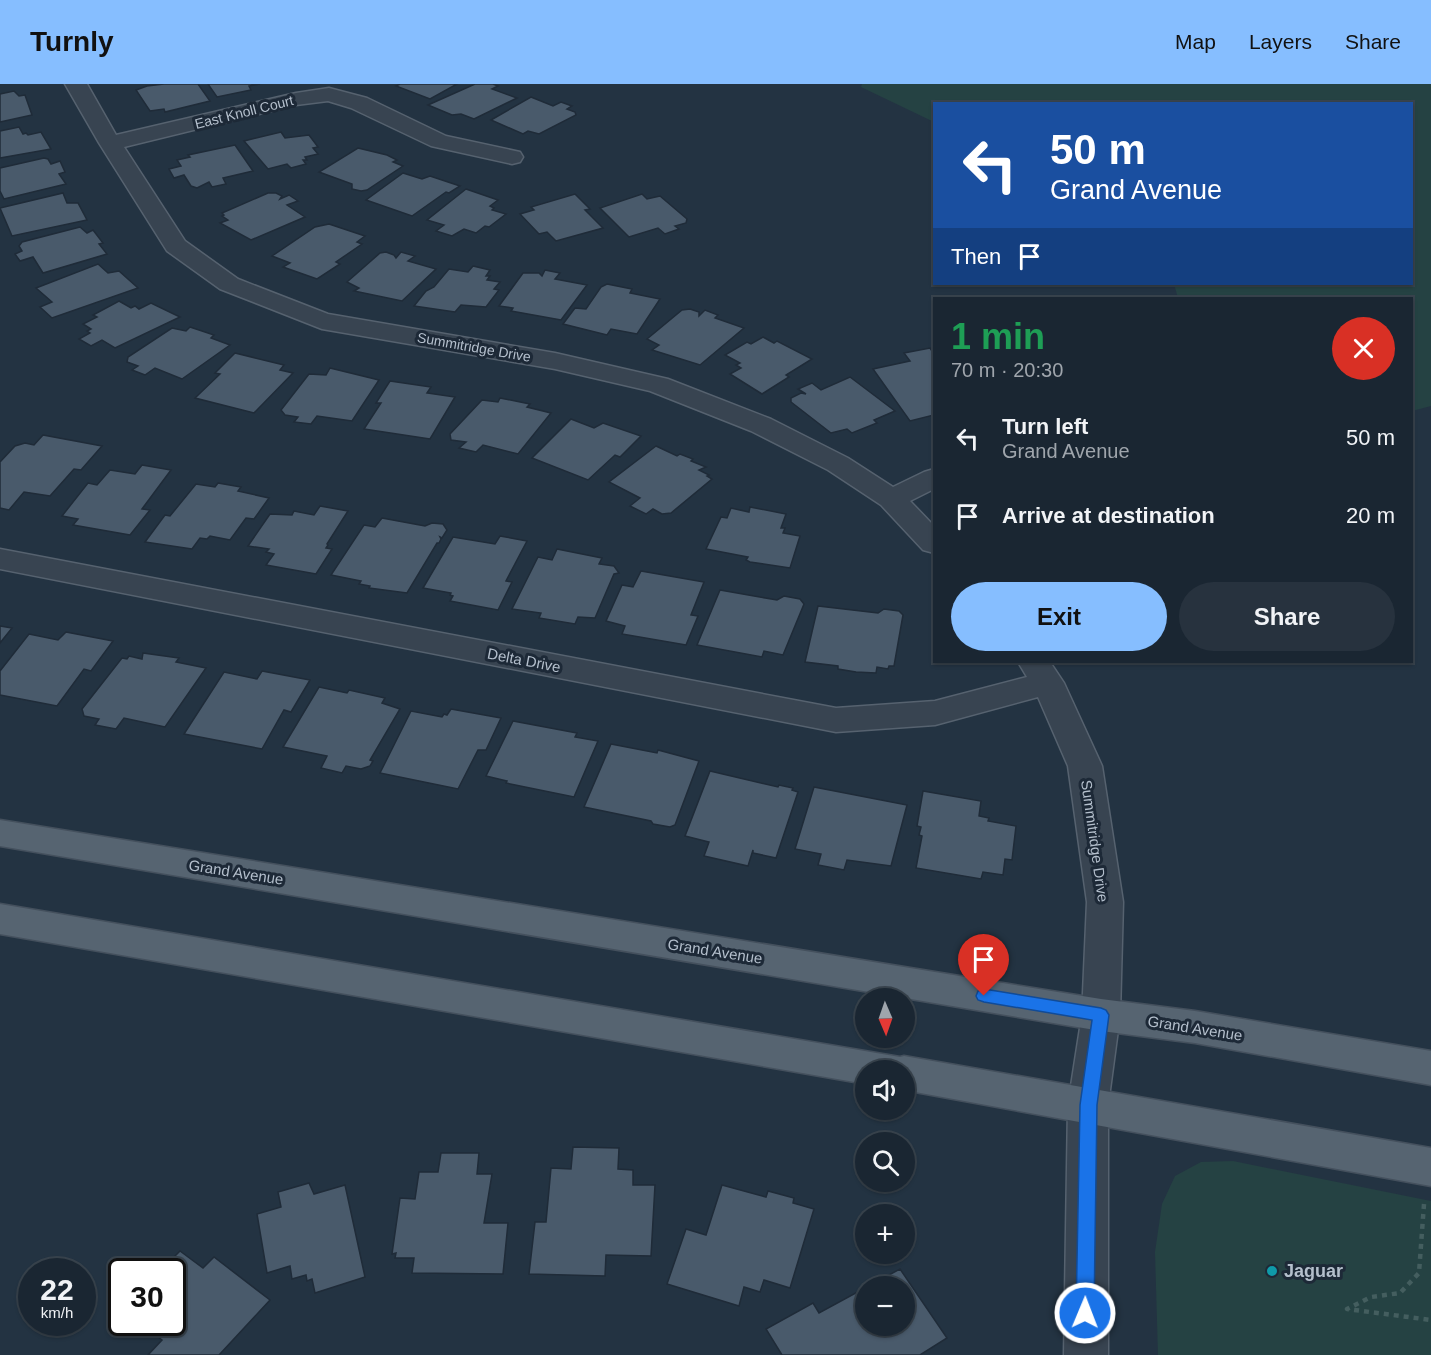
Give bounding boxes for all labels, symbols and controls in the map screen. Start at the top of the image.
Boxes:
text: Turnly [30,26,113,57]
text: Map [1175,30,1216,53]
text: Layers [1249,30,1312,53]
text: Share [1345,30,1401,53]
street label: East Knoll Court [193,92,295,132]
icon: left [951,126,1029,204]
text: 50 m [1050,126,1146,173]
text: Grand Avenue [1050,175,1222,205]
icon: arrive [1013,240,1046,273]
text: Then [951,244,1001,269]
text: 1 min [951,316,1045,357]
button: close [1332,317,1395,380]
street label: Summitridge Drive [416,329,532,365]
text: 70 m · 20:30 [951,359,1063,381]
text: Turn left [1002,414,1088,439]
icon: left [951,422,984,455]
text: 50 m [1346,425,1395,450]
text: Grand Avenue [1002,440,1130,462]
icon: arrive [951,500,984,533]
text: Arrive at destination [1002,503,1215,528]
text: 20 m [1346,503,1395,528]
button: Exit [951,582,1167,651]
button: Share [1179,582,1395,651]
street label: Delta Drive [486,645,562,675]
street label: Summitridge Drive [1078,779,1112,903]
street label: Grand Avenue [187,856,285,888]
pin [958,934,1009,996]
street label: Grand Avenue [666,935,764,967]
icon: arrive [967,943,1000,976]
north arrow [855,988,915,1048]
map controls [855,988,915,1336]
street label: Grand Avenue [1146,1012,1244,1044]
button: sound [855,1060,915,1120]
button: search [855,1132,915,1192]
button: + [855,1204,915,1264]
speed limit sign: 30 [108,1258,186,1336]
place label: Jaguar [1284,1261,1343,1281]
marker: Jaguar [1265,1264,1279,1278]
text: 22 [40,1273,74,1306]
button: − [855,1276,915,1336]
position arrow [1053,1281,1117,1345]
text: km/h [41,1304,73,1321]

